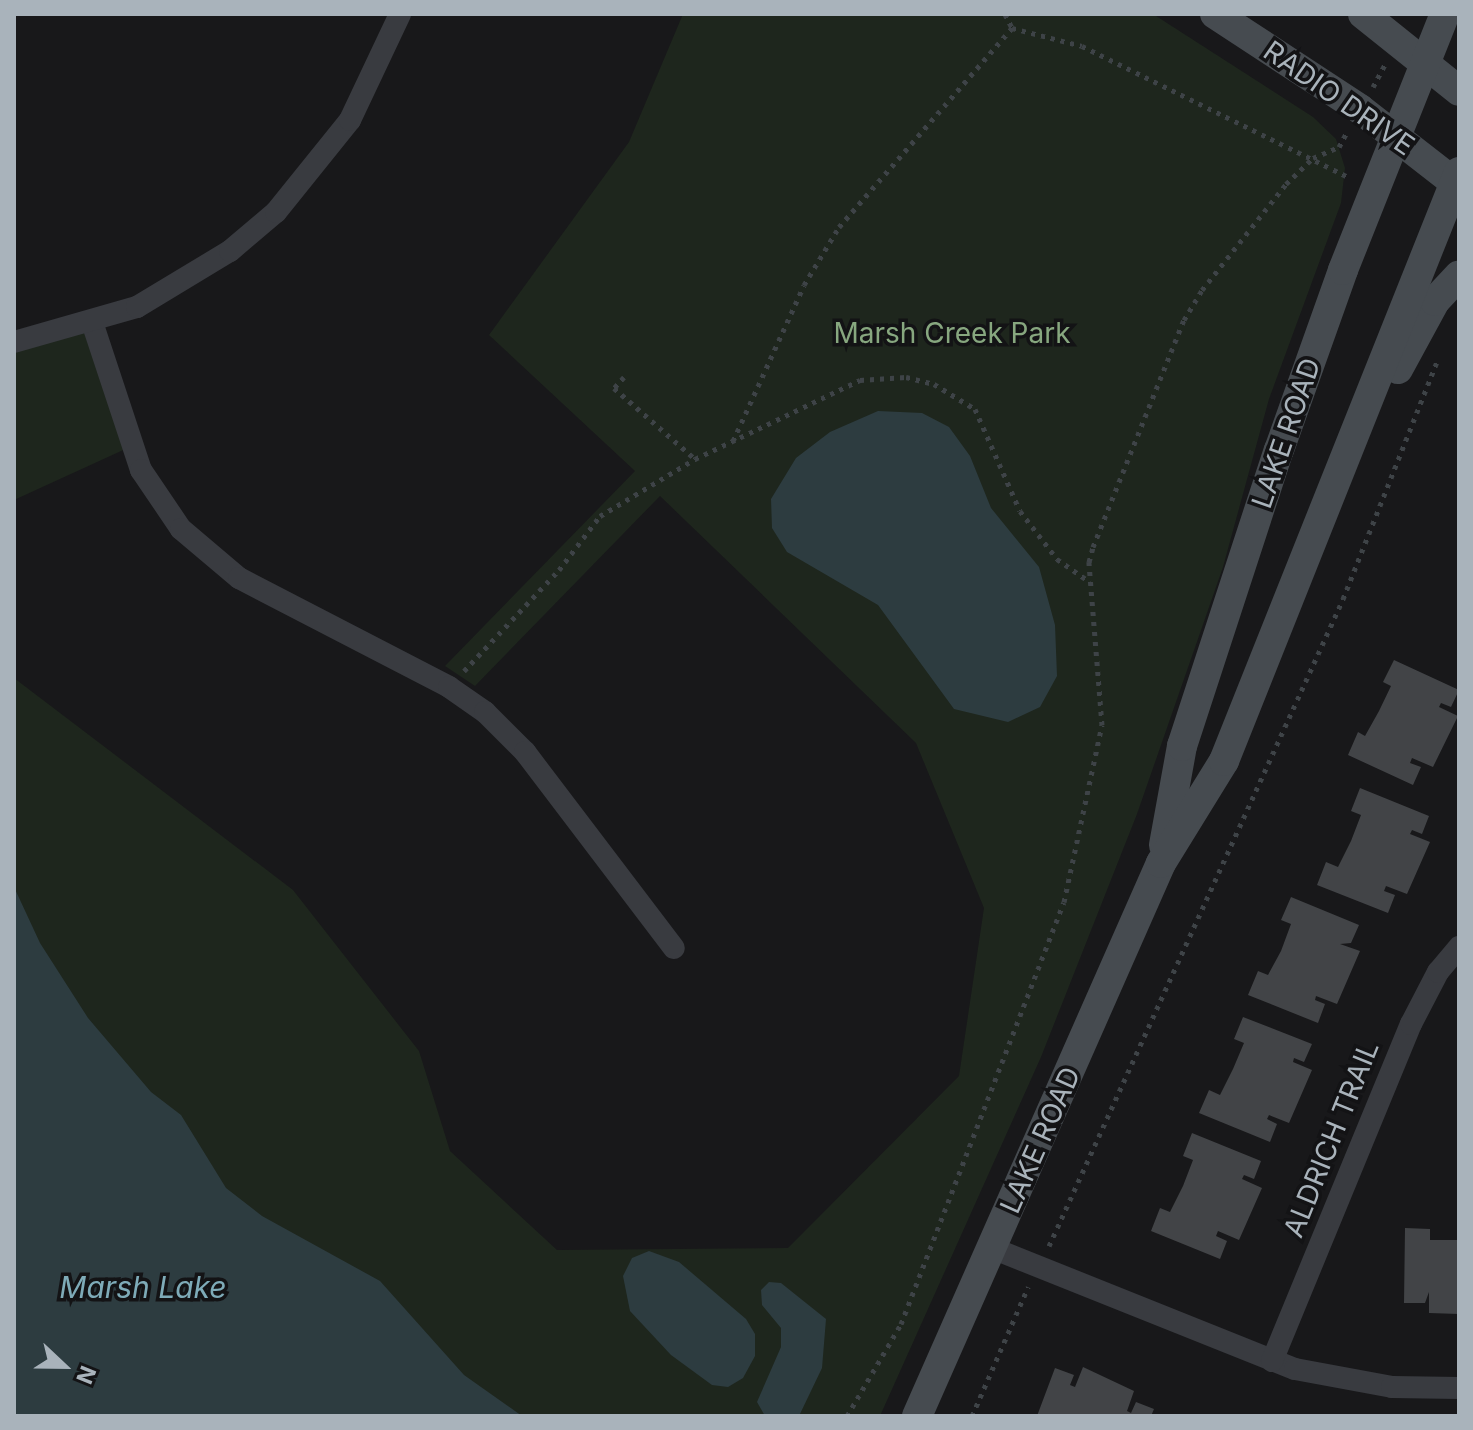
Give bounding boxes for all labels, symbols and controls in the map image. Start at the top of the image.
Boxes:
street label: RADIO DRIVE [1257,34,1421,162]
park label: Marsh Creek Park [833,316,1071,350]
street label: LAKE ROAD [1245,353,1327,513]
street label: ALDRICH TRAIL [1276,1036,1386,1242]
street label: LAKE ROAD [993,1062,1087,1218]
water label: Marsh Lake [59,1269,227,1305]
north arrow [24,1326,104,1406]
text: N [71,1362,101,1388]

